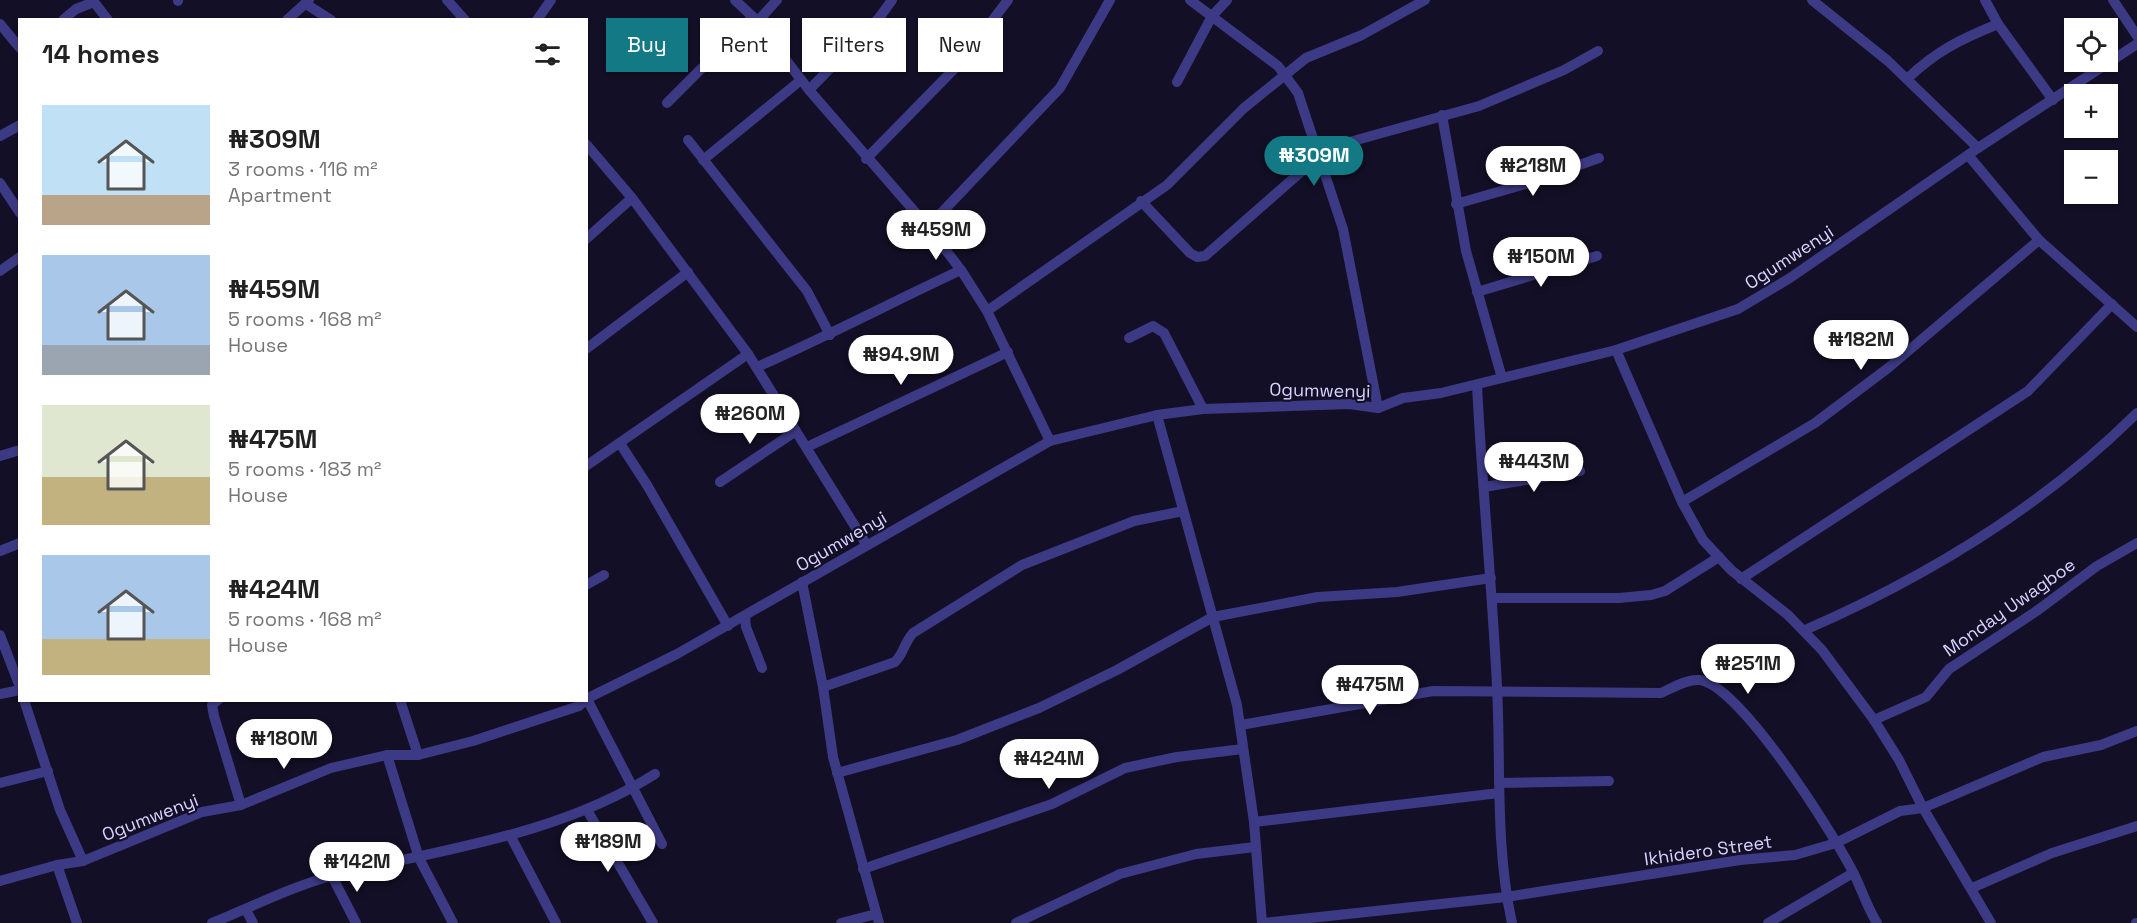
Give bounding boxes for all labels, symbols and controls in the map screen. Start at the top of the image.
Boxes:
chip: Buy [606,18,688,72]
chip: Rent [700,18,790,72]
chip: Filters [802,18,906,72]
chip: New [918,18,1003,72]
map controls [2064,18,2118,204]
button: locate [2064,18,2118,72]
text: 14 homes [42,37,160,71]
icon: filters [531,38,564,71]
button: + [2064,84,2118,138]
text: ₦309M [228,122,321,156]
icon: home [90,129,162,201]
pin: ₦309M [1272,136,1356,187]
text: ₦309M [1278,142,1350,168]
pin: ₦218M [1491,146,1575,197]
button: − [2064,150,2118,204]
text: ₦218M [1500,152,1566,178]
text: 3 rooms · 116 m² [228,156,378,182]
text: Apartment [228,182,332,208]
pin: ₦459M [894,210,978,261]
text: ₦459M [901,216,971,242]
street label: Ogumwenyi [1740,220,1838,294]
pin: ₦150M [1499,237,1583,288]
text: ₦150M [1507,243,1575,269]
text: ₦459M [228,272,320,306]
icon: home [90,279,162,351]
text: 5 rooms · 168 m² [228,306,382,332]
pin: ₦182M [1819,320,1903,371]
text: ₦182M [1828,326,1894,352]
text: House [228,332,288,358]
pin: ₦94.9M [852,335,950,386]
text: ₦94.9M [862,341,940,367]
street label: Ogumwenyi [1269,378,1371,402]
pin: ₦260M [708,394,792,445]
text: ₦260M [715,400,785,426]
text: ₦475M [228,422,317,456]
icon: home [90,429,162,501]
pin: ₦443M [1492,442,1576,493]
text: ₦443M [1498,448,1570,474]
text: 5 rooms · 183 m² [228,456,381,482]
text: House [228,482,288,508]
street label: Ogumwenyi [791,506,891,576]
street label: Monday Uwagboe [1938,553,2080,661]
text: ₦424M [228,572,320,606]
icon: home [90,579,162,651]
text: 5 rooms · 168 m² [228,606,382,632]
text: House [228,632,288,658]
pin: ₦251M [1706,644,1790,695]
text: ₦251M [1715,650,1781,676]
pin: ₦475M [1328,665,1412,716]
text: ₦475M [1336,671,1404,697]
pin: ₦180M [242,719,326,770]
text: ₦180M [250,725,318,751]
pin: ₦424M [1007,739,1091,790]
text: ₦424M [1014,745,1084,771]
street label: Ogumwenyi [99,788,201,846]
pin: ₦189M [566,822,650,873]
text: ₦189M [574,828,642,854]
street label: Ikhidero Street [1643,830,1773,870]
pin: ₦142M [315,842,399,893]
text: ₦142M [323,848,391,874]

